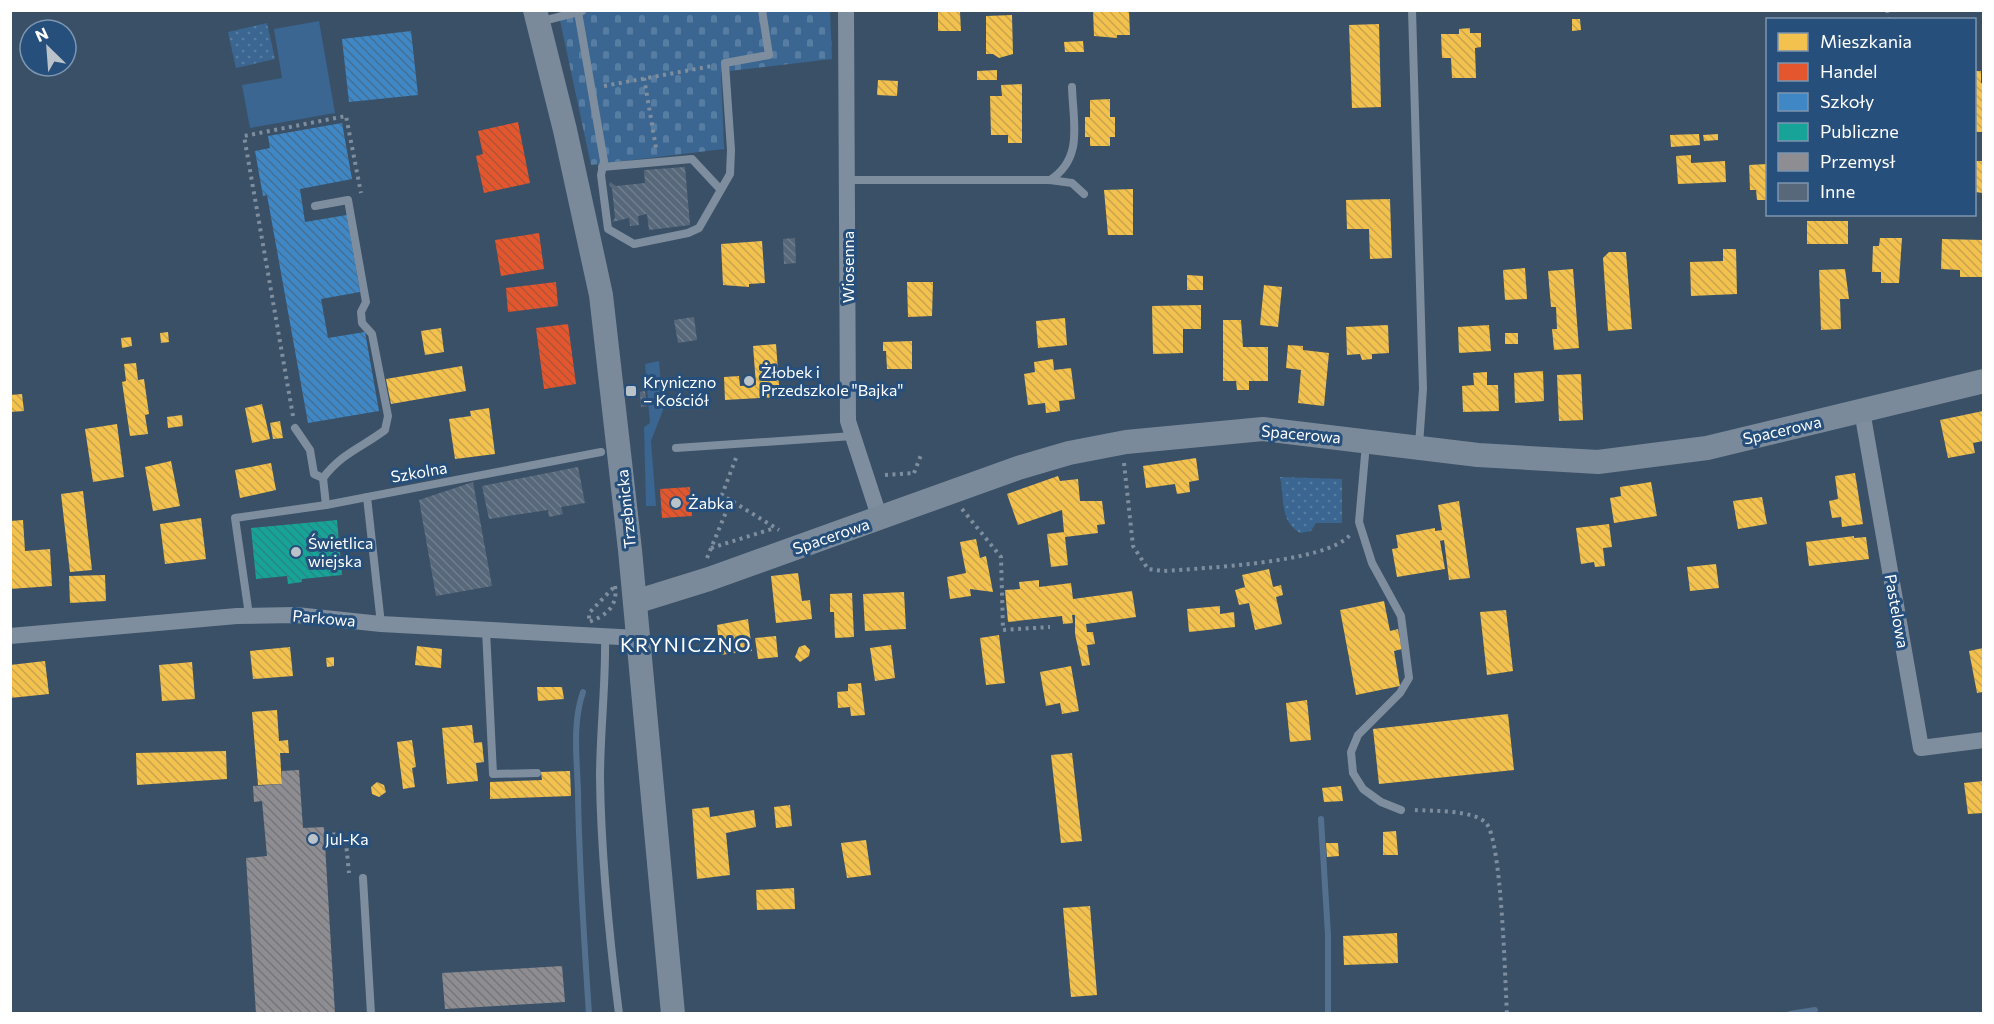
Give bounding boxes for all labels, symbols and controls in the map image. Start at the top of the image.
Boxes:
north arrow [18,18,78,78]
legend [1766,18,1976,216]
text: N [32,23,51,45]
text: Mieszkania [1820,30,1912,52]
text: Handel [1820,60,1878,82]
text: Szkoły [1820,90,1874,112]
text: Publiczne [1820,120,1899,142]
text: Przemysł [1820,150,1896,172]
text: Inne [1820,180,1855,202]
street label: Wiosenna [838,231,857,303]
place label: Żłobek i Przedszkole "Bajka" [761,362,903,399]
place label: Kryniczno – Kościół [643,372,716,409]
marker: Żłobek i Przedszkole "Bajka" [742,374,756,388]
marker: Kryniczno – Kościół [624,384,638,398]
street label: Spacerowa [1741,411,1823,448]
street label: Spacerowa [1260,421,1342,446]
street label: Szkolna [389,457,449,486]
street label: Trzebnicka [612,469,639,550]
place label: Żabka [688,493,734,512]
marker: Żabka [669,496,683,510]
street label: Spacerowa [790,514,872,558]
place label: Świetlica wiejska [308,533,373,570]
marker: Świetlica wiejska [289,545,303,559]
street label: Pastelowa [1882,572,1913,649]
street label: Parkowa [292,605,356,630]
district label: KRYNICZNO [620,632,752,656]
place label: Jul-Ka [325,829,369,848]
marker: Jul-Ka [306,832,320,846]

